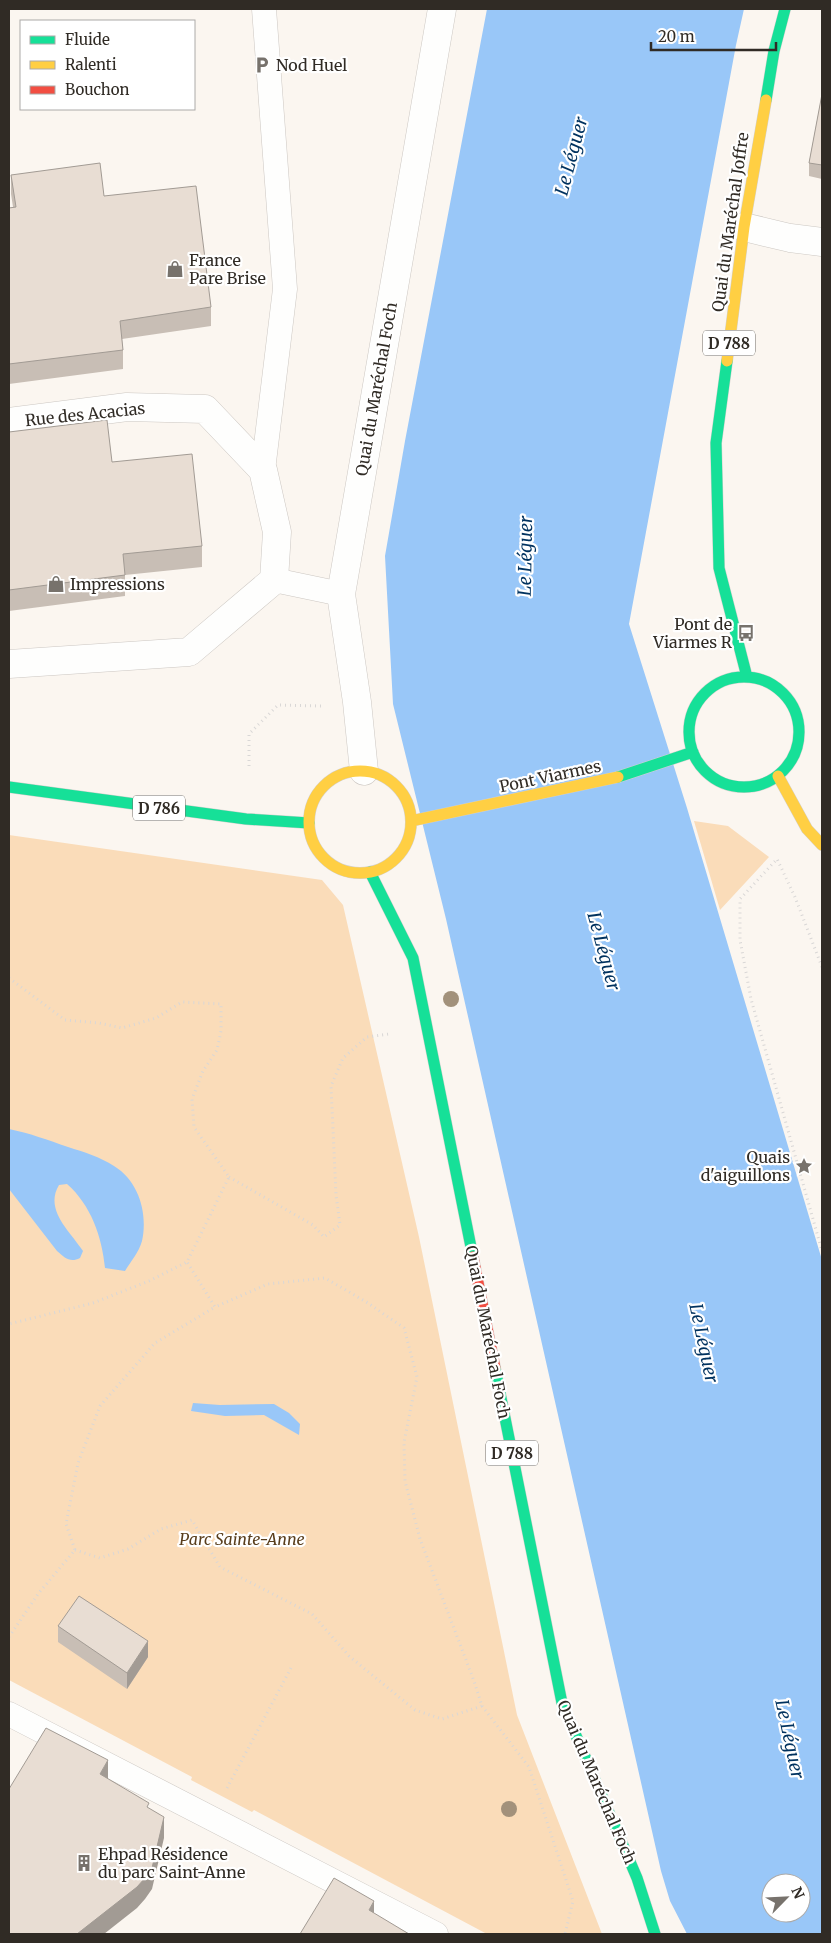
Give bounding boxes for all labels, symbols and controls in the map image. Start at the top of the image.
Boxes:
legend [20,20,195,110]
scale bar [651,20,776,52]
text: 20 m [658,27,695,46]
text: Fluide [65,30,110,49]
text: Ralenti [65,55,117,74]
parking icon: Nod Huel [252,55,272,75]
place label: Nod Huel [276,55,347,75]
text: Bouchon [65,80,129,99]
water label: Le Léguer [549,114,593,198]
street label: Quai du Maréchal Joffre [707,131,753,313]
place label: France Pare Brise [189,250,266,288]
shop icon: France Pare Brise [165,259,185,279]
street label: Quai du Maréchal Foch [351,300,401,477]
road number: D 788 [703,330,755,356]
street label: Rue des Acacias [24,398,146,430]
water label: Le Léguer [513,515,537,596]
shop icon: Impressions [46,574,66,594]
place label: Impressions [70,574,165,594]
place label: Pont de Viarmes R [652,614,733,652]
bus stop icon: Pont de Viarmes R [736,623,756,643]
street label: Pont Viarmes [497,755,603,797]
road number: D 786 [133,796,185,820]
water label: Le Léguer [582,909,626,993]
place label: Quais d'aiguillons [701,1147,790,1185]
place icon: Quais d'aiguillons [794,1156,814,1176]
street label: Quai du Maréchal Foch [461,1244,515,1421]
water label: Le Léguer [684,1301,724,1385]
road number: D 788 [486,1440,538,1466]
park label: Parc Sainte-Anne [179,1529,305,1549]
street label: Quai du Maréchal Foch [553,1697,641,1867]
water label: Le Léguer [770,1697,810,1781]
place label: Ehpad Résidence du parc Saint-Anne [98,1844,245,1882]
building icon: Ehpad Résidence du parc Saint-Anne [74,1853,94,1873]
north arrow [761,1873,811,1923]
text: N [787,1884,808,1901]

